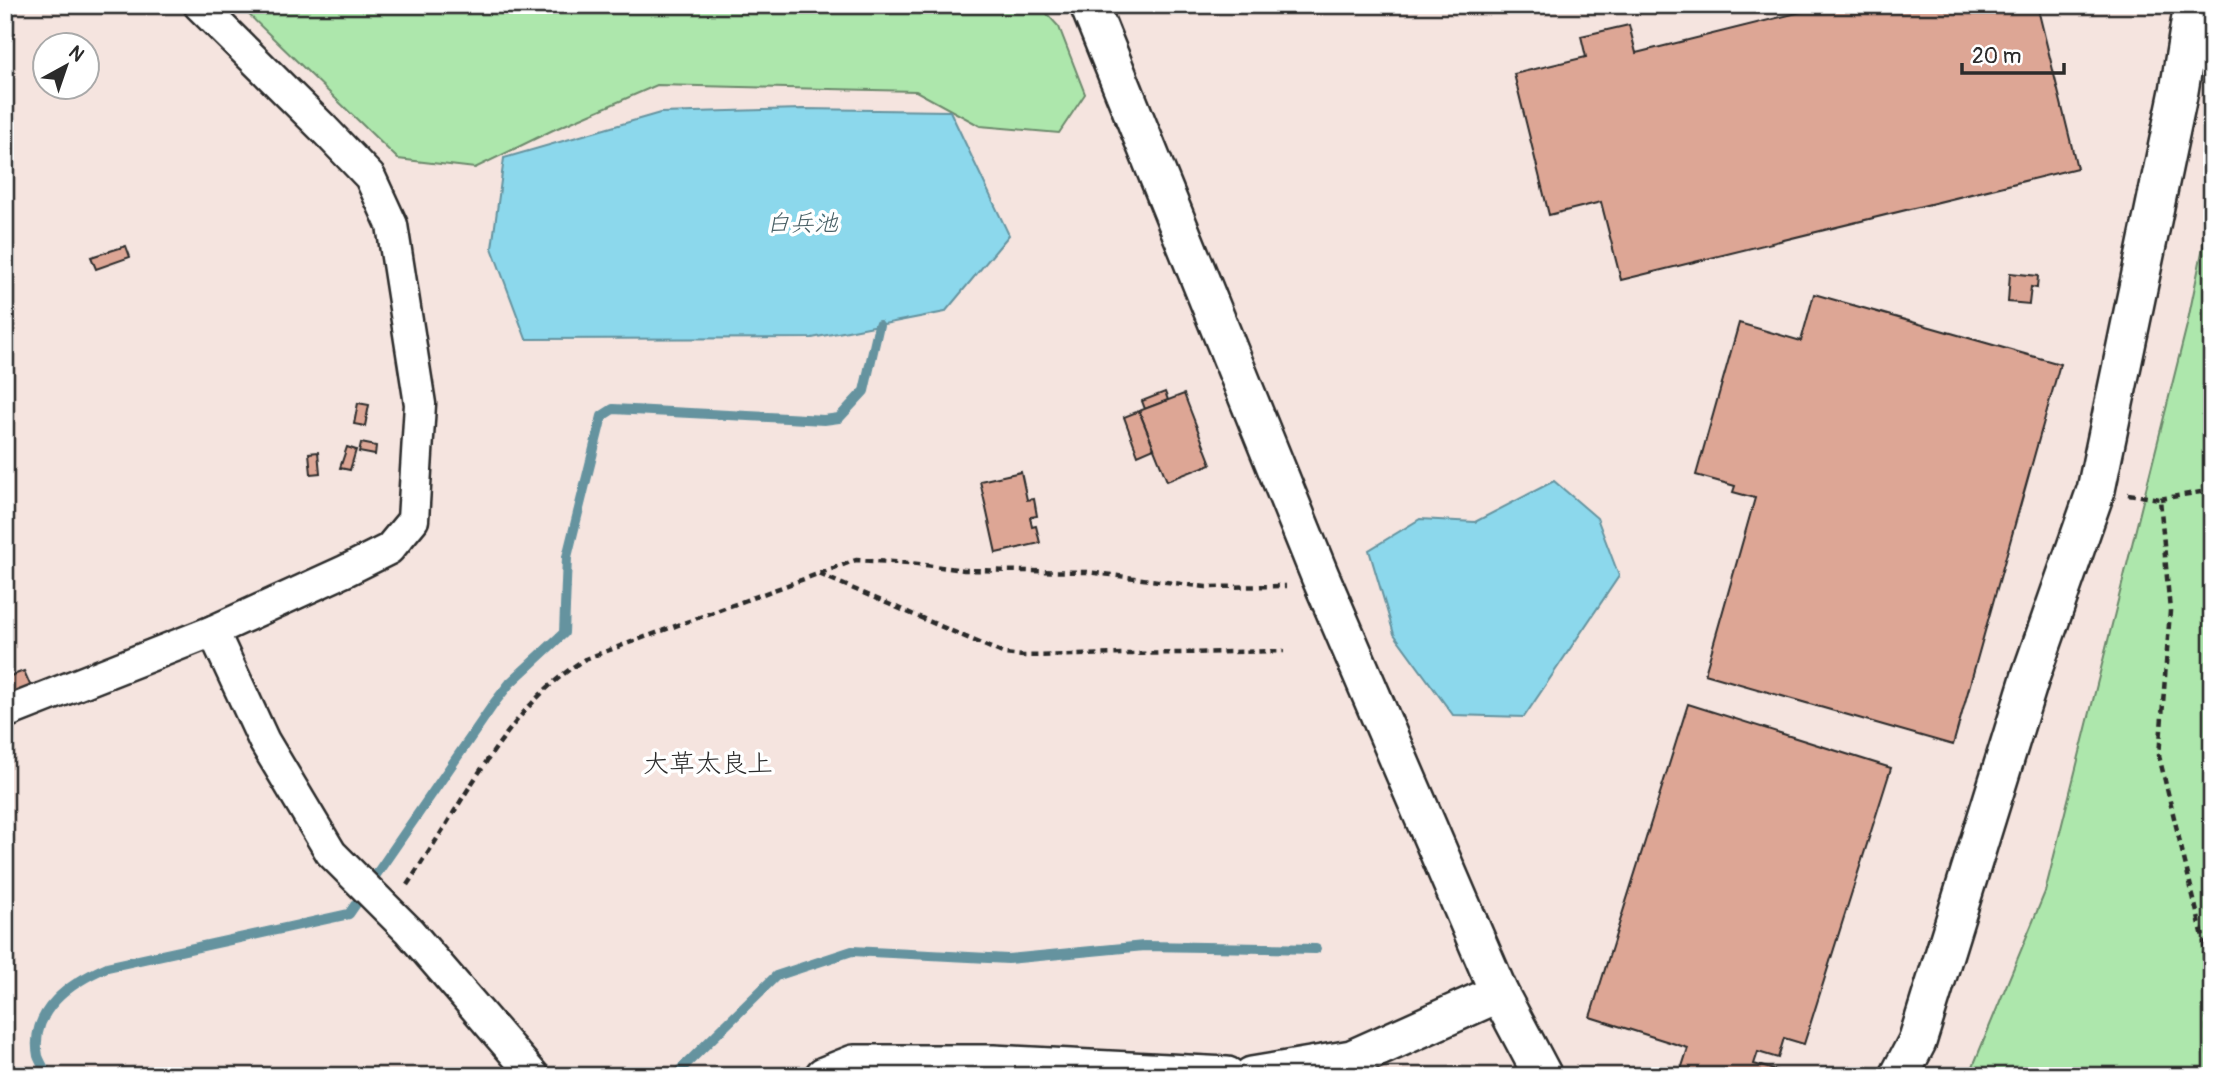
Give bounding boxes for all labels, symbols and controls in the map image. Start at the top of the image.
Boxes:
north arrow [32,32,102,102]
scale bar [1962,32,2063,76]
text: N [64,40,89,67]
text: 20 m [1972,43,2021,70]
water label: 白兵池 [766,209,839,238]
district label: 大草太良上 [643,748,773,780]

